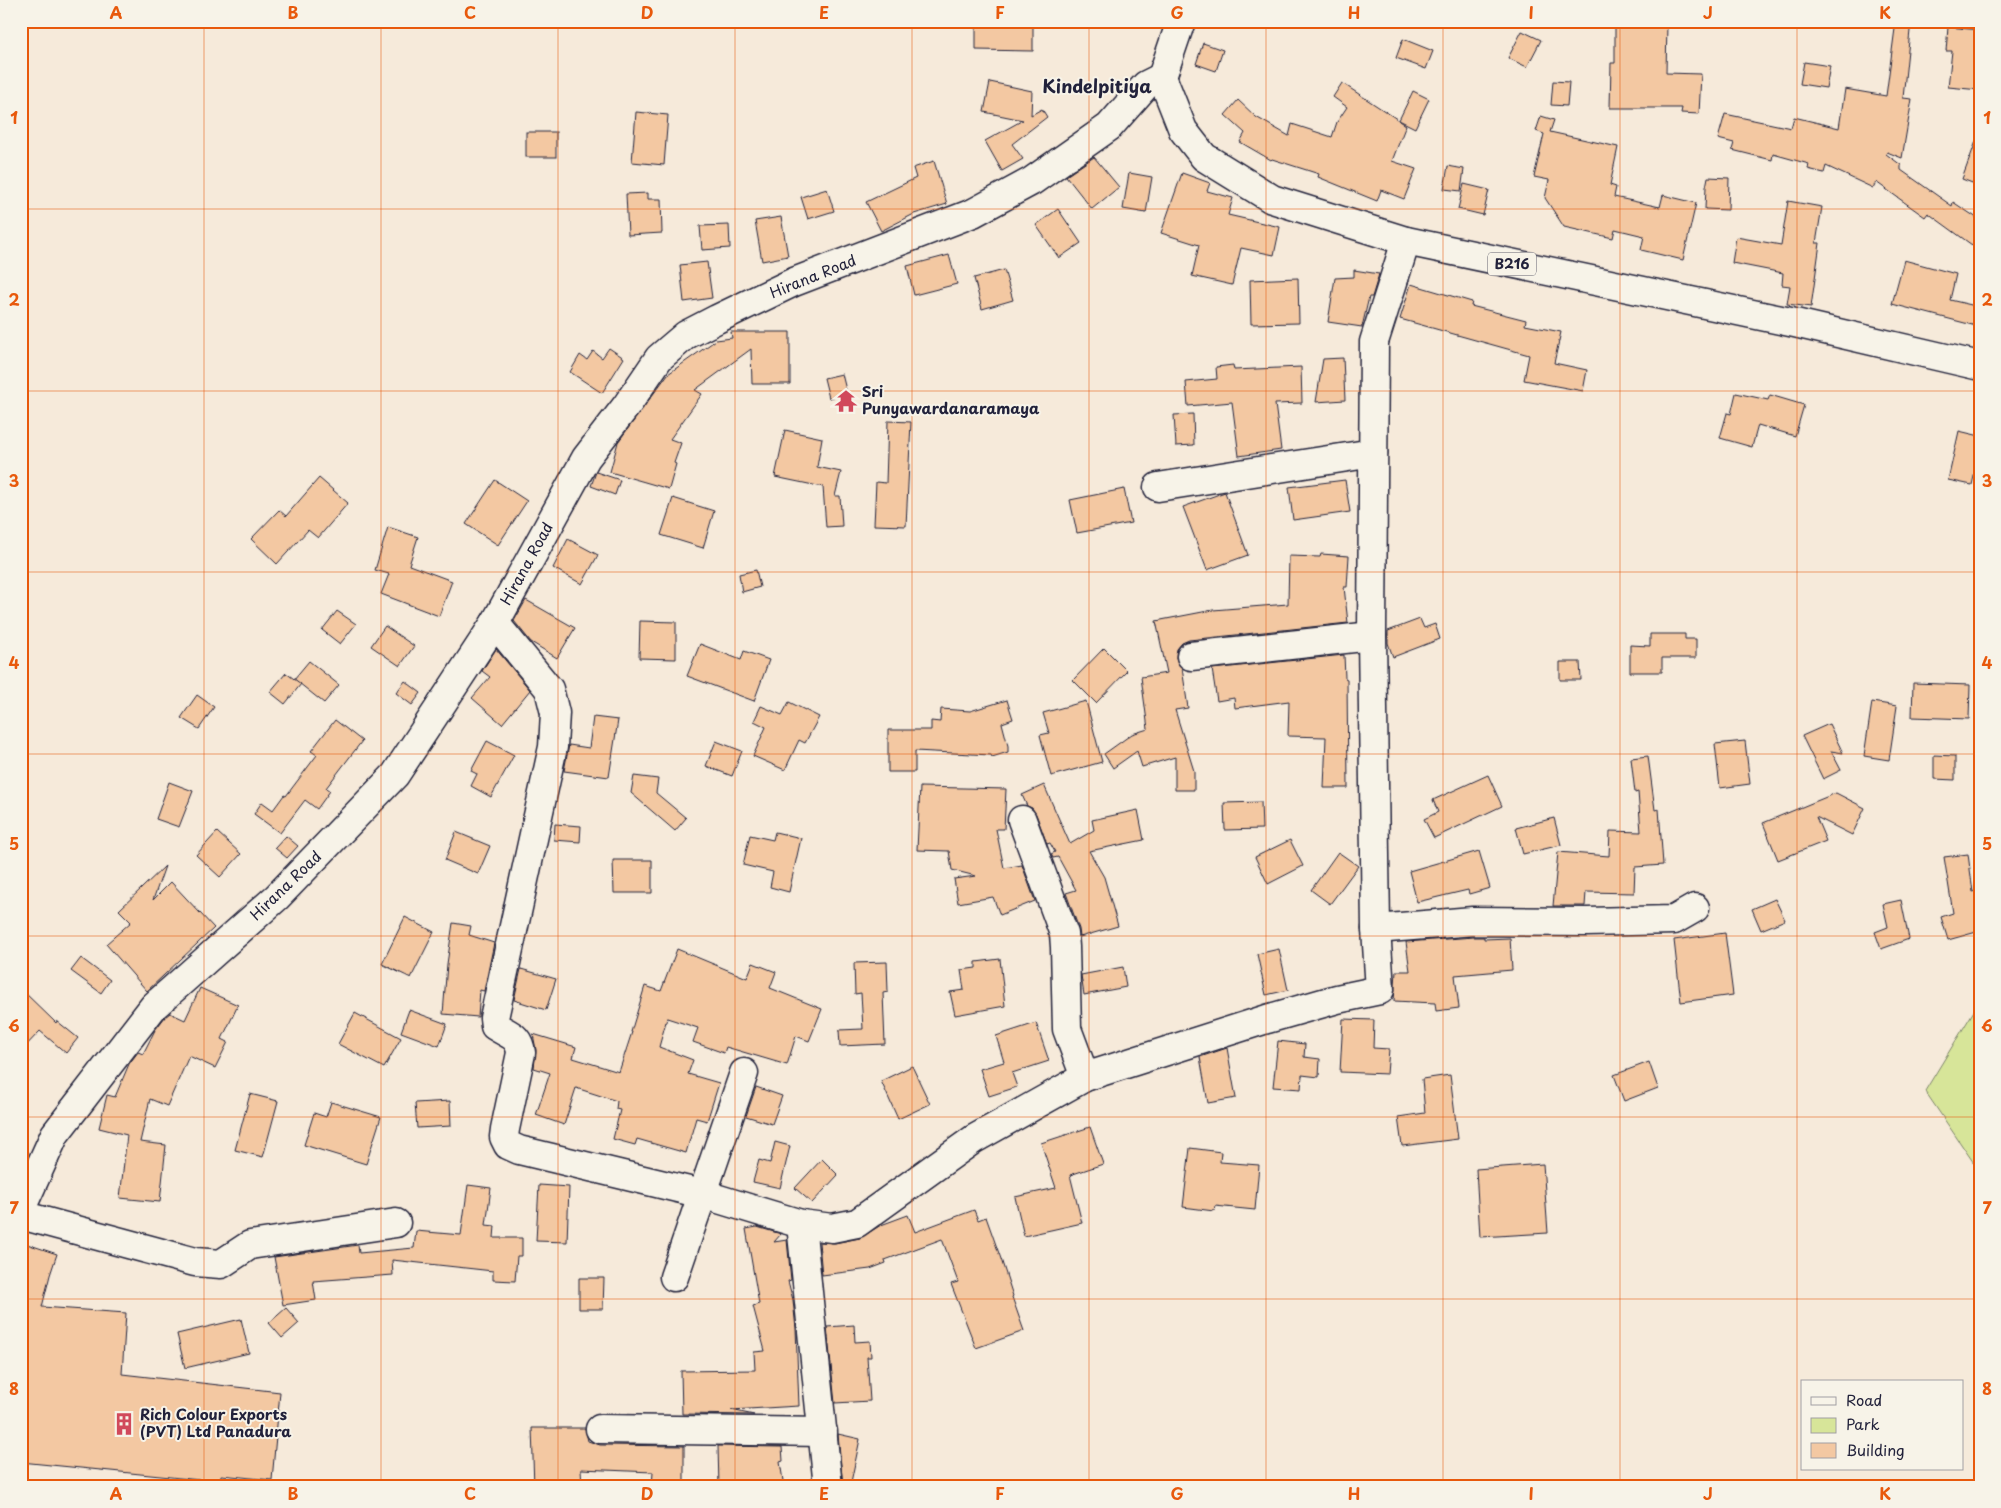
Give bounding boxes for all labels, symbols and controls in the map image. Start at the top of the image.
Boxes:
text: A [110,0,123,24]
text: B [288,0,299,24]
text: C [464,0,476,24]
text: D [641,0,653,24]
text: E [819,0,829,24]
text: F [995,0,1005,24]
text: G [1170,0,1184,24]
text: H [1348,0,1360,24]
text: I [1528,0,1534,24]
text: J [1703,0,1713,24]
text: K [1879,0,1891,24]
district label: Kindelpitiya [1042,72,1152,99]
text: 1 [10,105,18,129]
text: 1 [1983,105,1991,129]
street label: Hirana Road [766,248,859,303]
road number: B216 [1488,252,1536,276]
text: 2 [8,287,20,311]
text: 2 [1981,287,1993,311]
place label: Sri Punyawardanaramaya [862,379,1040,419]
temple icon: Sri Punyawardanaramaya [833,388,859,414]
text: 3 [9,468,19,492]
text: 3 [1982,468,1992,492]
street label: Hirana Road [493,518,558,609]
text: 4 [9,650,20,674]
text: 4 [1982,650,1993,674]
text: 5 [9,831,19,855]
text: 5 [1982,831,1992,855]
street label: Hirana Road [244,845,326,925]
text: 6 [8,1013,20,1037]
text: 6 [1981,1013,1993,1037]
text: 7 [9,1195,19,1219]
text: 7 [1982,1195,1992,1219]
text: 8 [9,1376,19,1400]
text: 8 [1982,1376,1992,1400]
legend [1801,1380,1964,1470]
text: Road [1846,1388,1882,1411]
place label: Rich Colour Exports (PVT) Ltd Panadura [140,1402,292,1442]
building icon: Rich Colour Exports (PVT) Ltd Panadura [111,1411,137,1437]
text: Park [1846,1412,1880,1435]
text: Building [1846,1438,1905,1461]
text: A [110,1481,123,1505]
text: B [288,1481,299,1505]
text: C [464,1481,476,1505]
text: D [641,1481,653,1505]
text: E [819,1481,829,1505]
text: F [995,1481,1005,1505]
text: G [1170,1481,1184,1505]
text: H [1348,1481,1360,1505]
text: I [1528,1481,1534,1505]
text: J [1703,1481,1713,1505]
text: K [1879,1481,1891,1505]

